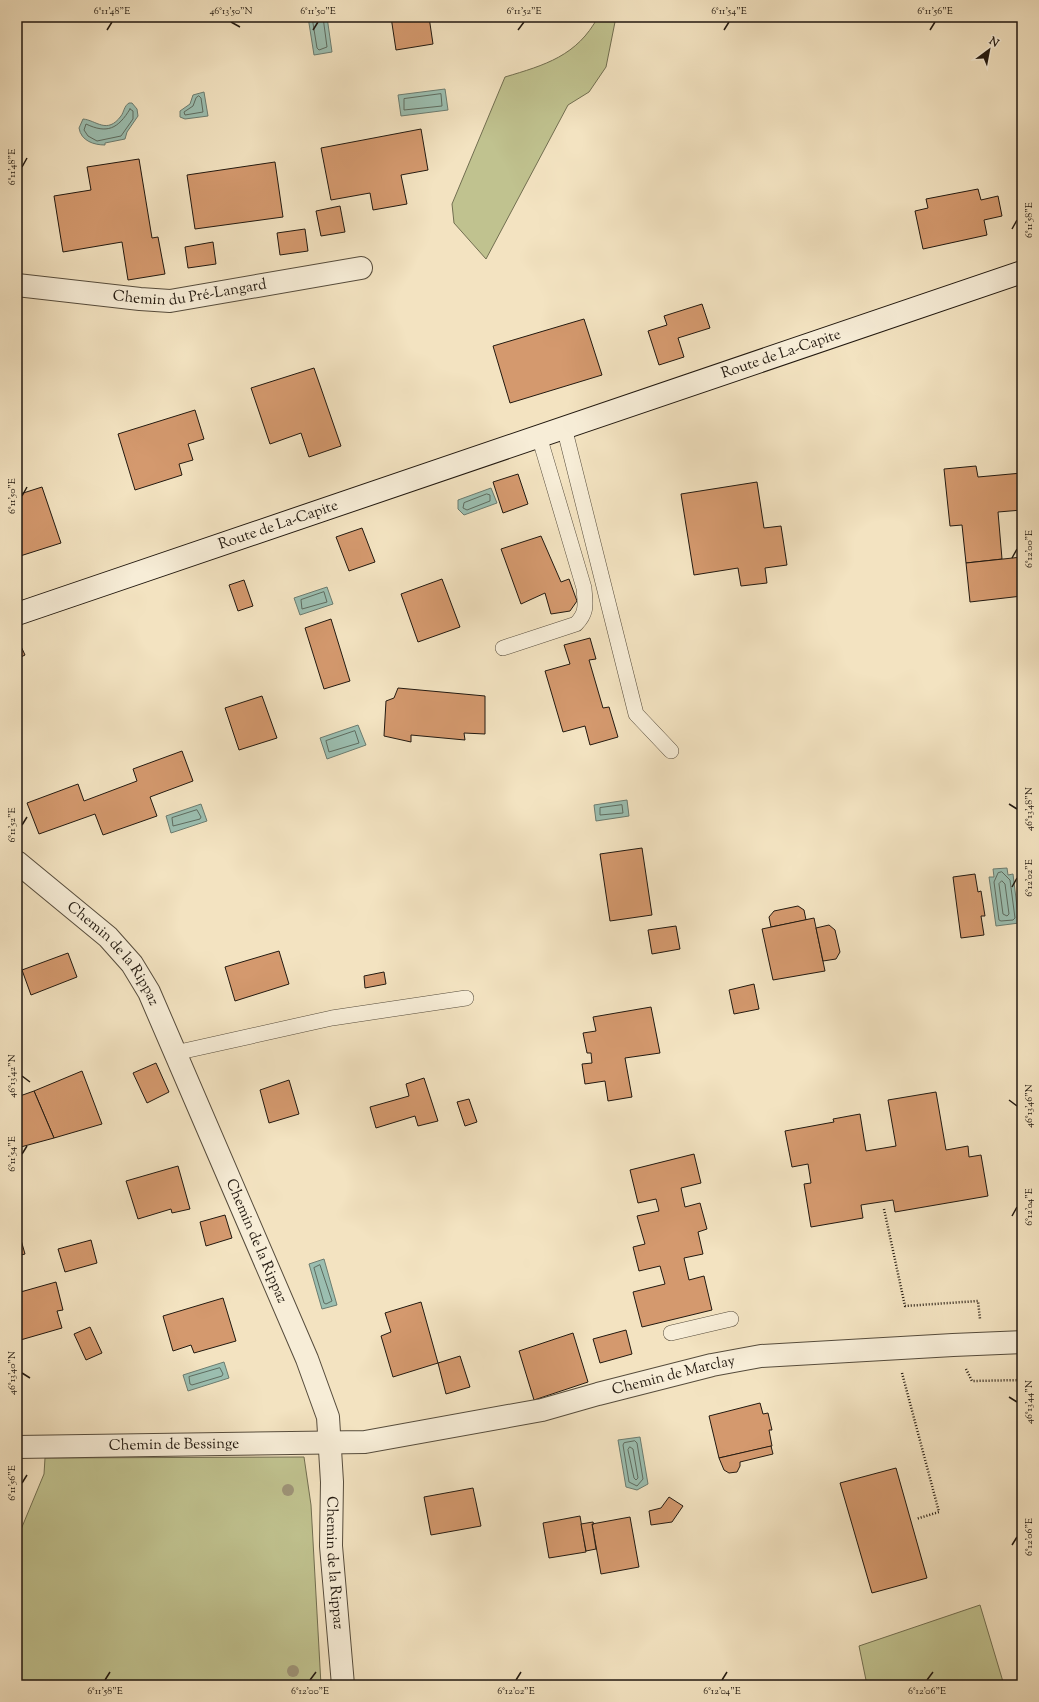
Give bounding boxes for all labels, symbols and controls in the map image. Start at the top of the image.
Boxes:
text: 6°11'48"E [94,4,130,19]
text: 46°13'50"N [209,4,253,19]
text: 6°11'50"E [300,4,336,19]
text: 6°11'52"E [506,4,542,19]
text: 6°11'54"E [711,4,747,19]
text: 6°11'56"E [917,4,953,19]
north arrow [969,30,1009,70]
text: N [985,33,1002,52]
text: 6°11'48"E [5,149,20,185]
text: 6°11'58"E [1022,202,1037,238]
street label: Chemin du Pré-Langard [111,274,269,312]
street label: Route de La-Capite [718,324,844,384]
text: 6°11'50"E [5,478,20,514]
street label: Route de La-Capite [216,495,341,555]
text: 6°12'00"E [1022,530,1037,568]
text: 46°13'48"N [1022,787,1037,831]
text: 6°11'52"E [5,807,20,843]
text: 6°12'02"E [1022,859,1037,897]
street label: Chemin de la Rippaz [62,897,164,1009]
text: 46°13'42"N [5,1054,20,1098]
text: 46°13'46"N [1022,1084,1037,1128]
text: 6°11'54"E [5,1136,20,1172]
street label: Chemin de la Rippaz [220,1176,292,1307]
text: 6°12'04"E [1022,1188,1037,1226]
street label: Chemin de Marclay [610,1350,737,1401]
text: 46°13'40"N [5,1351,20,1395]
text: 46°13'44"N [1022,1380,1037,1424]
street label: Chemin de Bessinge [109,1433,239,1456]
text: 6°11'56"E [5,1465,20,1501]
street label: Chemin de la Rippaz [320,1496,349,1630]
text: 6°12'06"E [1022,1518,1037,1556]
text: 6°11'58"E [87,1684,123,1699]
text: 6°12'00"E [291,1684,329,1699]
text: 6°12'02"E [497,1684,535,1699]
text: 6°12'04"E [703,1684,741,1699]
text: 6°12'06"E [908,1684,946,1699]

